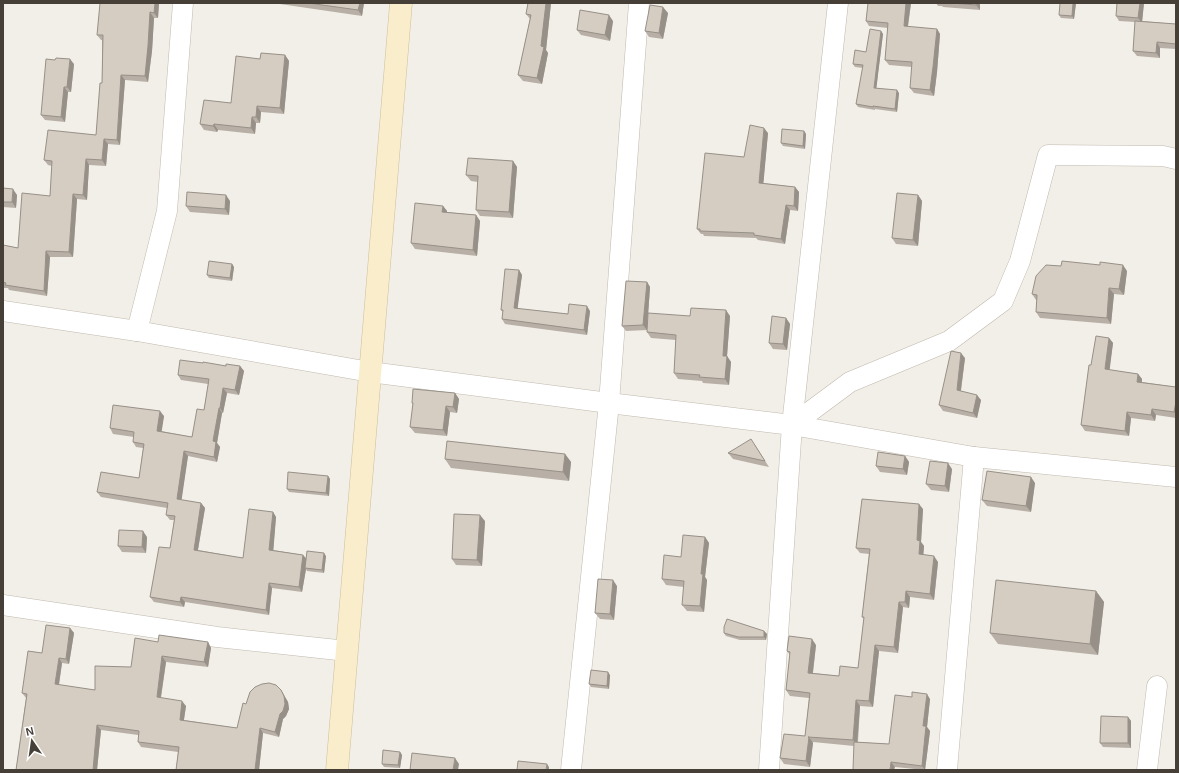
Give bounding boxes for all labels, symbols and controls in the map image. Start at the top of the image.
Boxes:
north arrow [12,721,52,761]
text: N [25,725,35,738]

